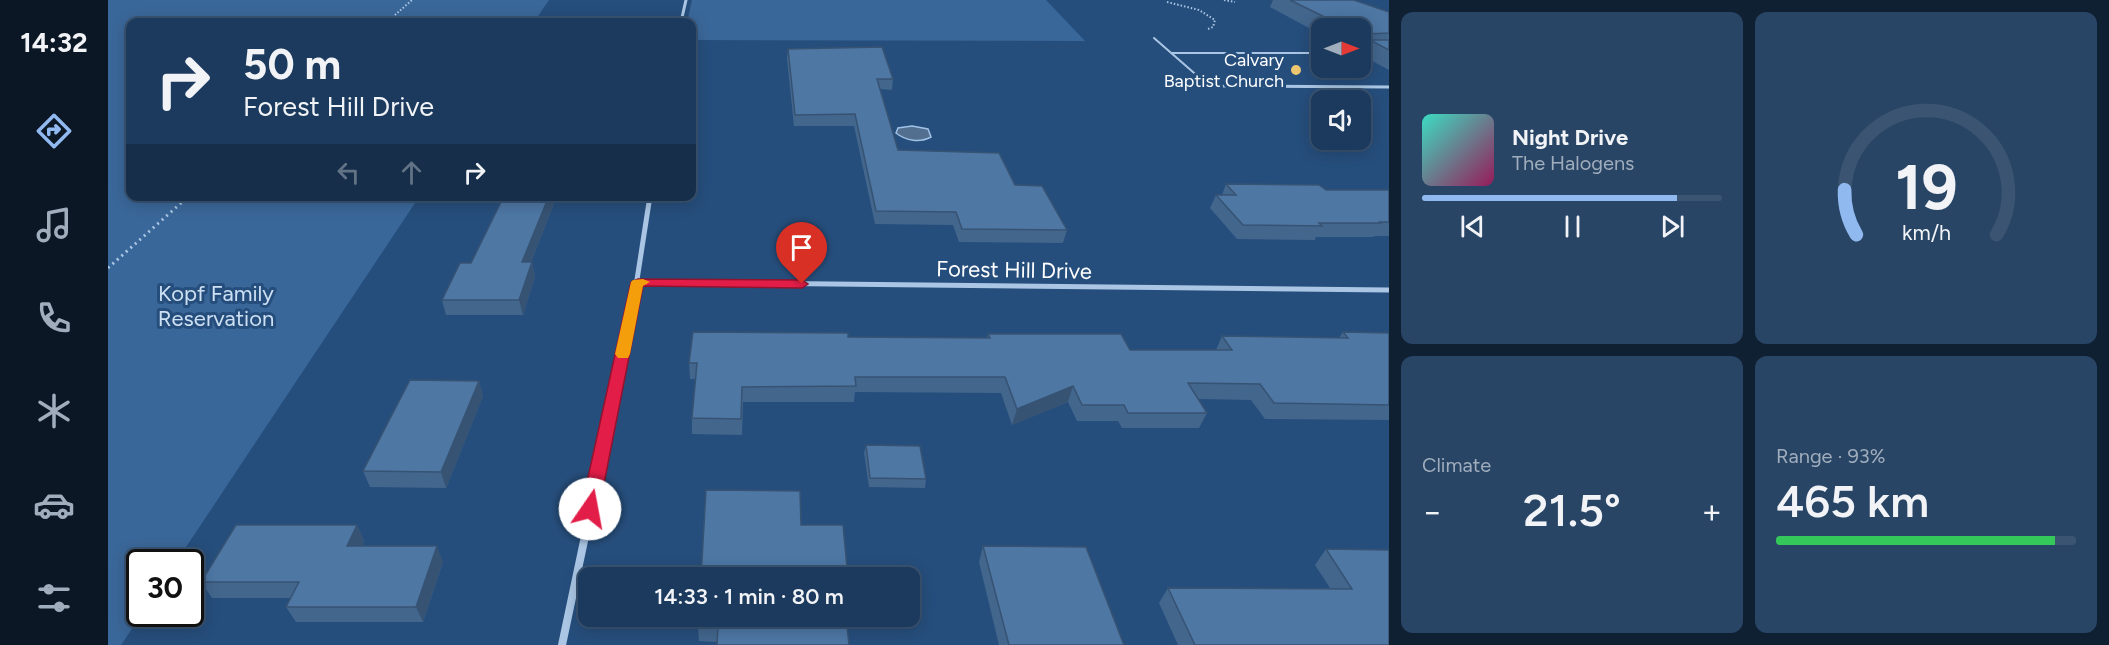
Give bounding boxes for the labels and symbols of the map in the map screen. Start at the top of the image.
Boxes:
north arrow [1311,18,1371,78]
place label: Calvary Baptist Church [1164,49,1285,92]
marker: Calvary Baptist Church [1289,63,1303,77]
pin [776,222,827,284]
street label: Forest Hill Drive [936,255,1092,285]
park label: Kopf Family Reservation [158,280,274,332]
position arrow [558,477,622,541]
speed limit sign: 30 [126,549,204,627]

